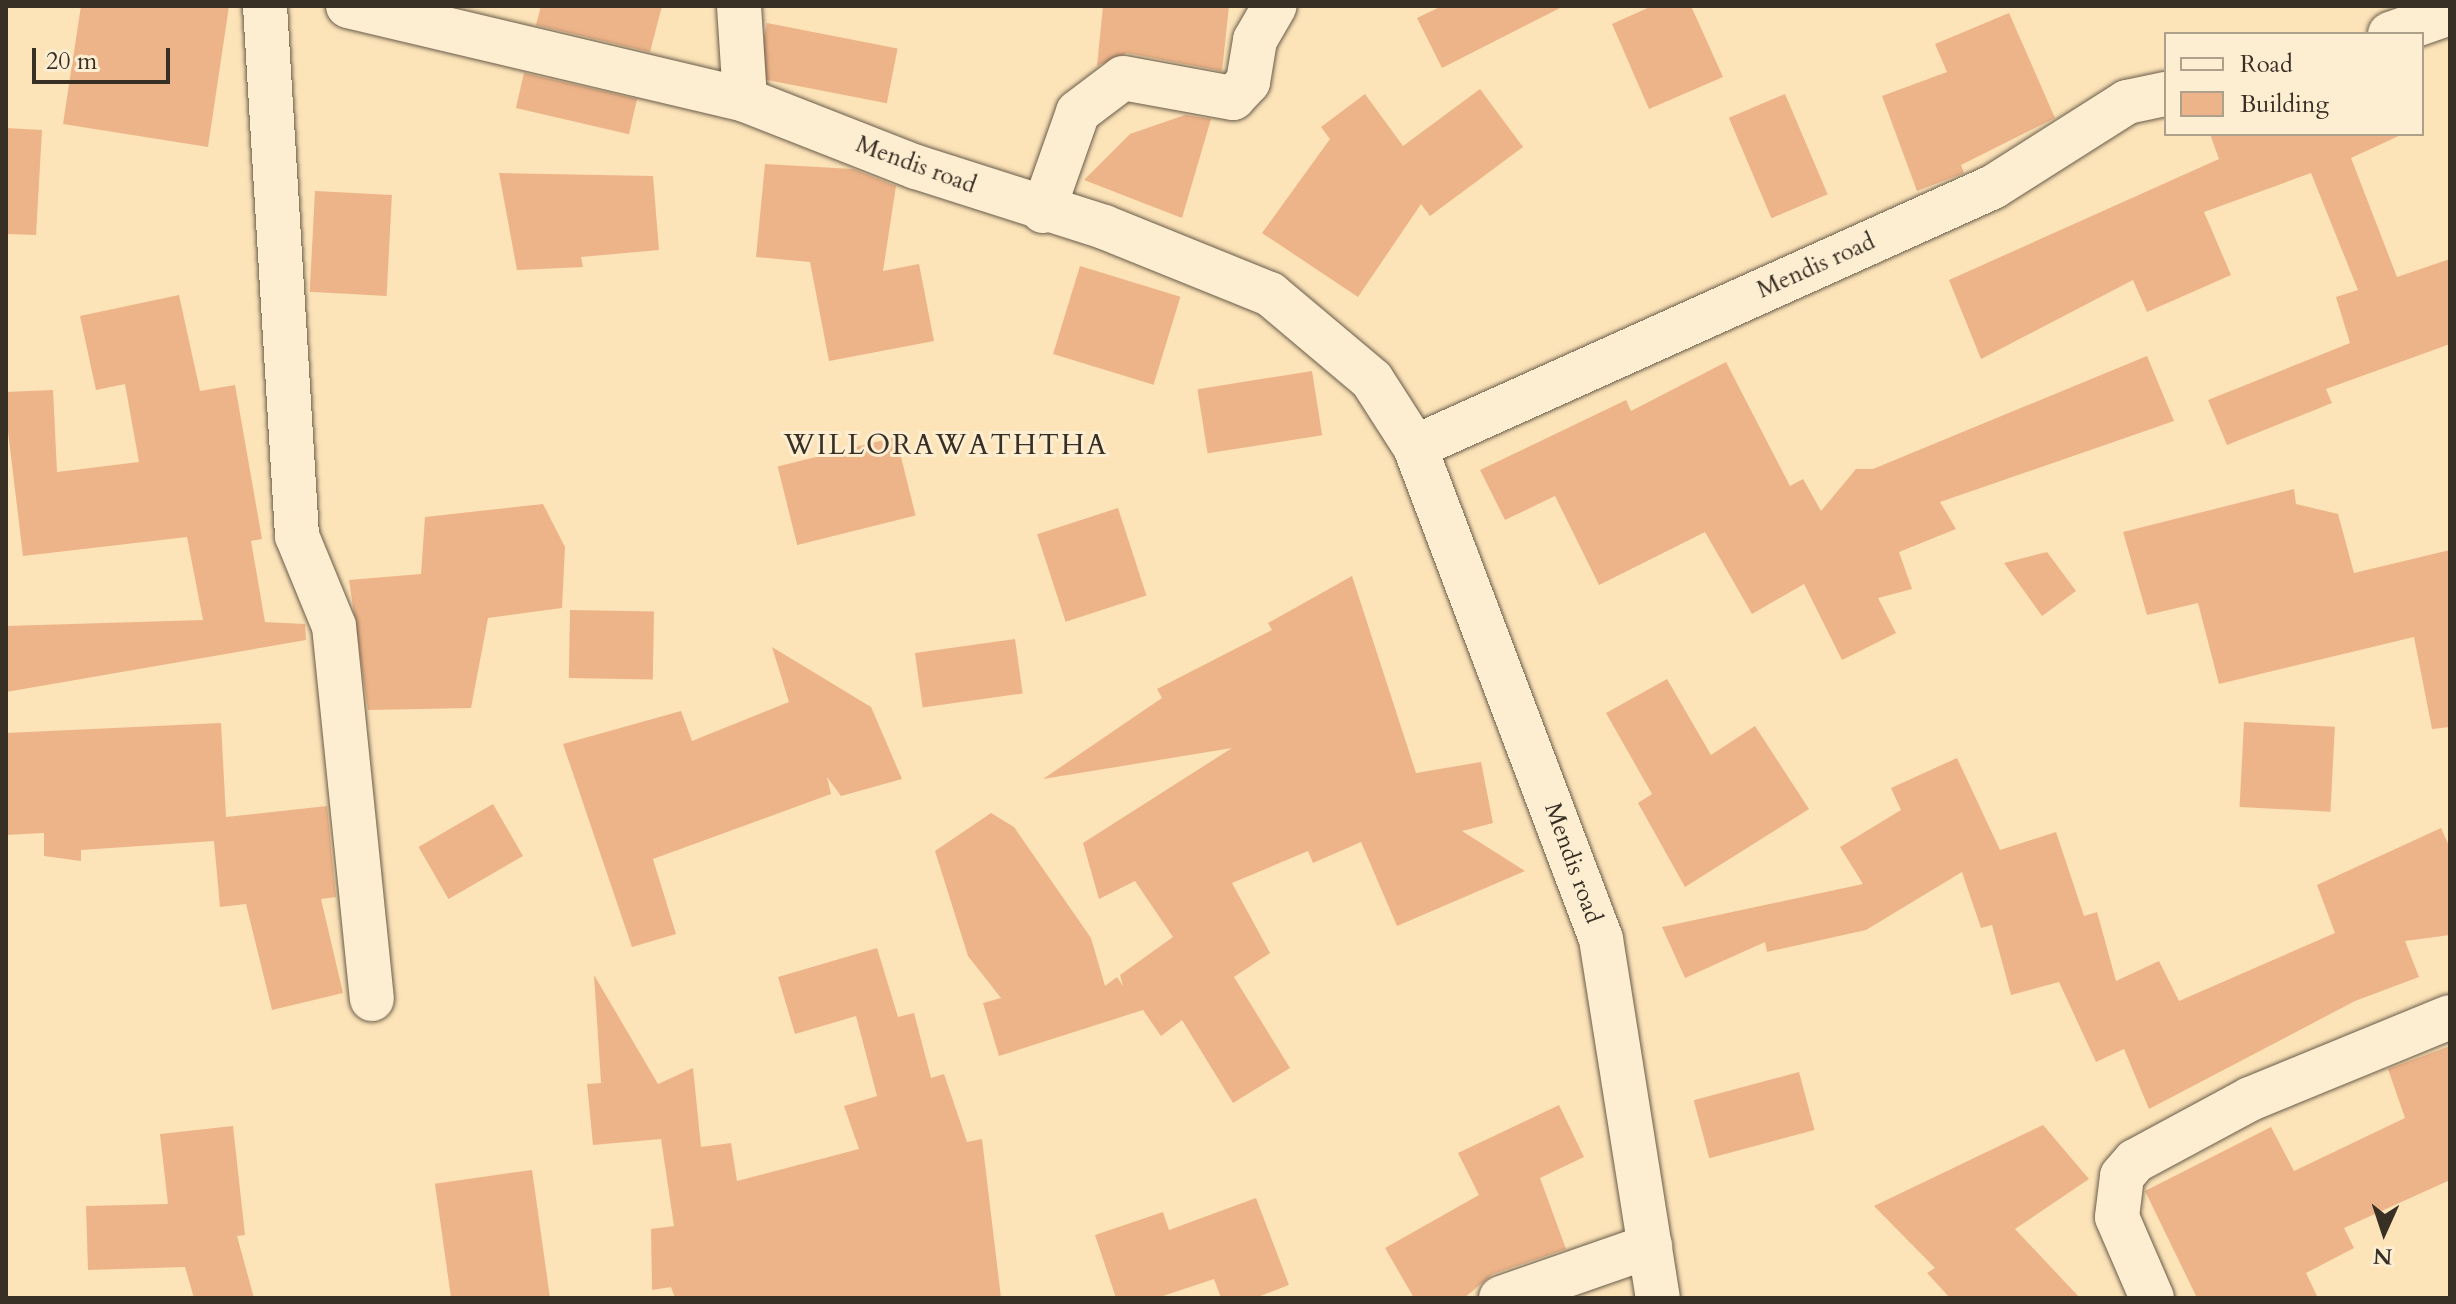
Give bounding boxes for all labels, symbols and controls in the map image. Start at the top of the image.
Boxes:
scale bar [36,32,174,82]
legend [2164,32,2424,136]
text: 20 m [46,45,97,78]
text: Road [2240,48,2293,81]
text: Building [2240,88,2329,121]
street label: Mendis road [852,130,980,200]
street label: Mendis road [1753,227,1879,305]
district label: WILLORAWATHTHA [784,428,1108,462]
street label: Mendis road [1538,799,1608,927]
north arrow [2344,1192,2424,1272]
text: N [2372,1240,2393,1271]

